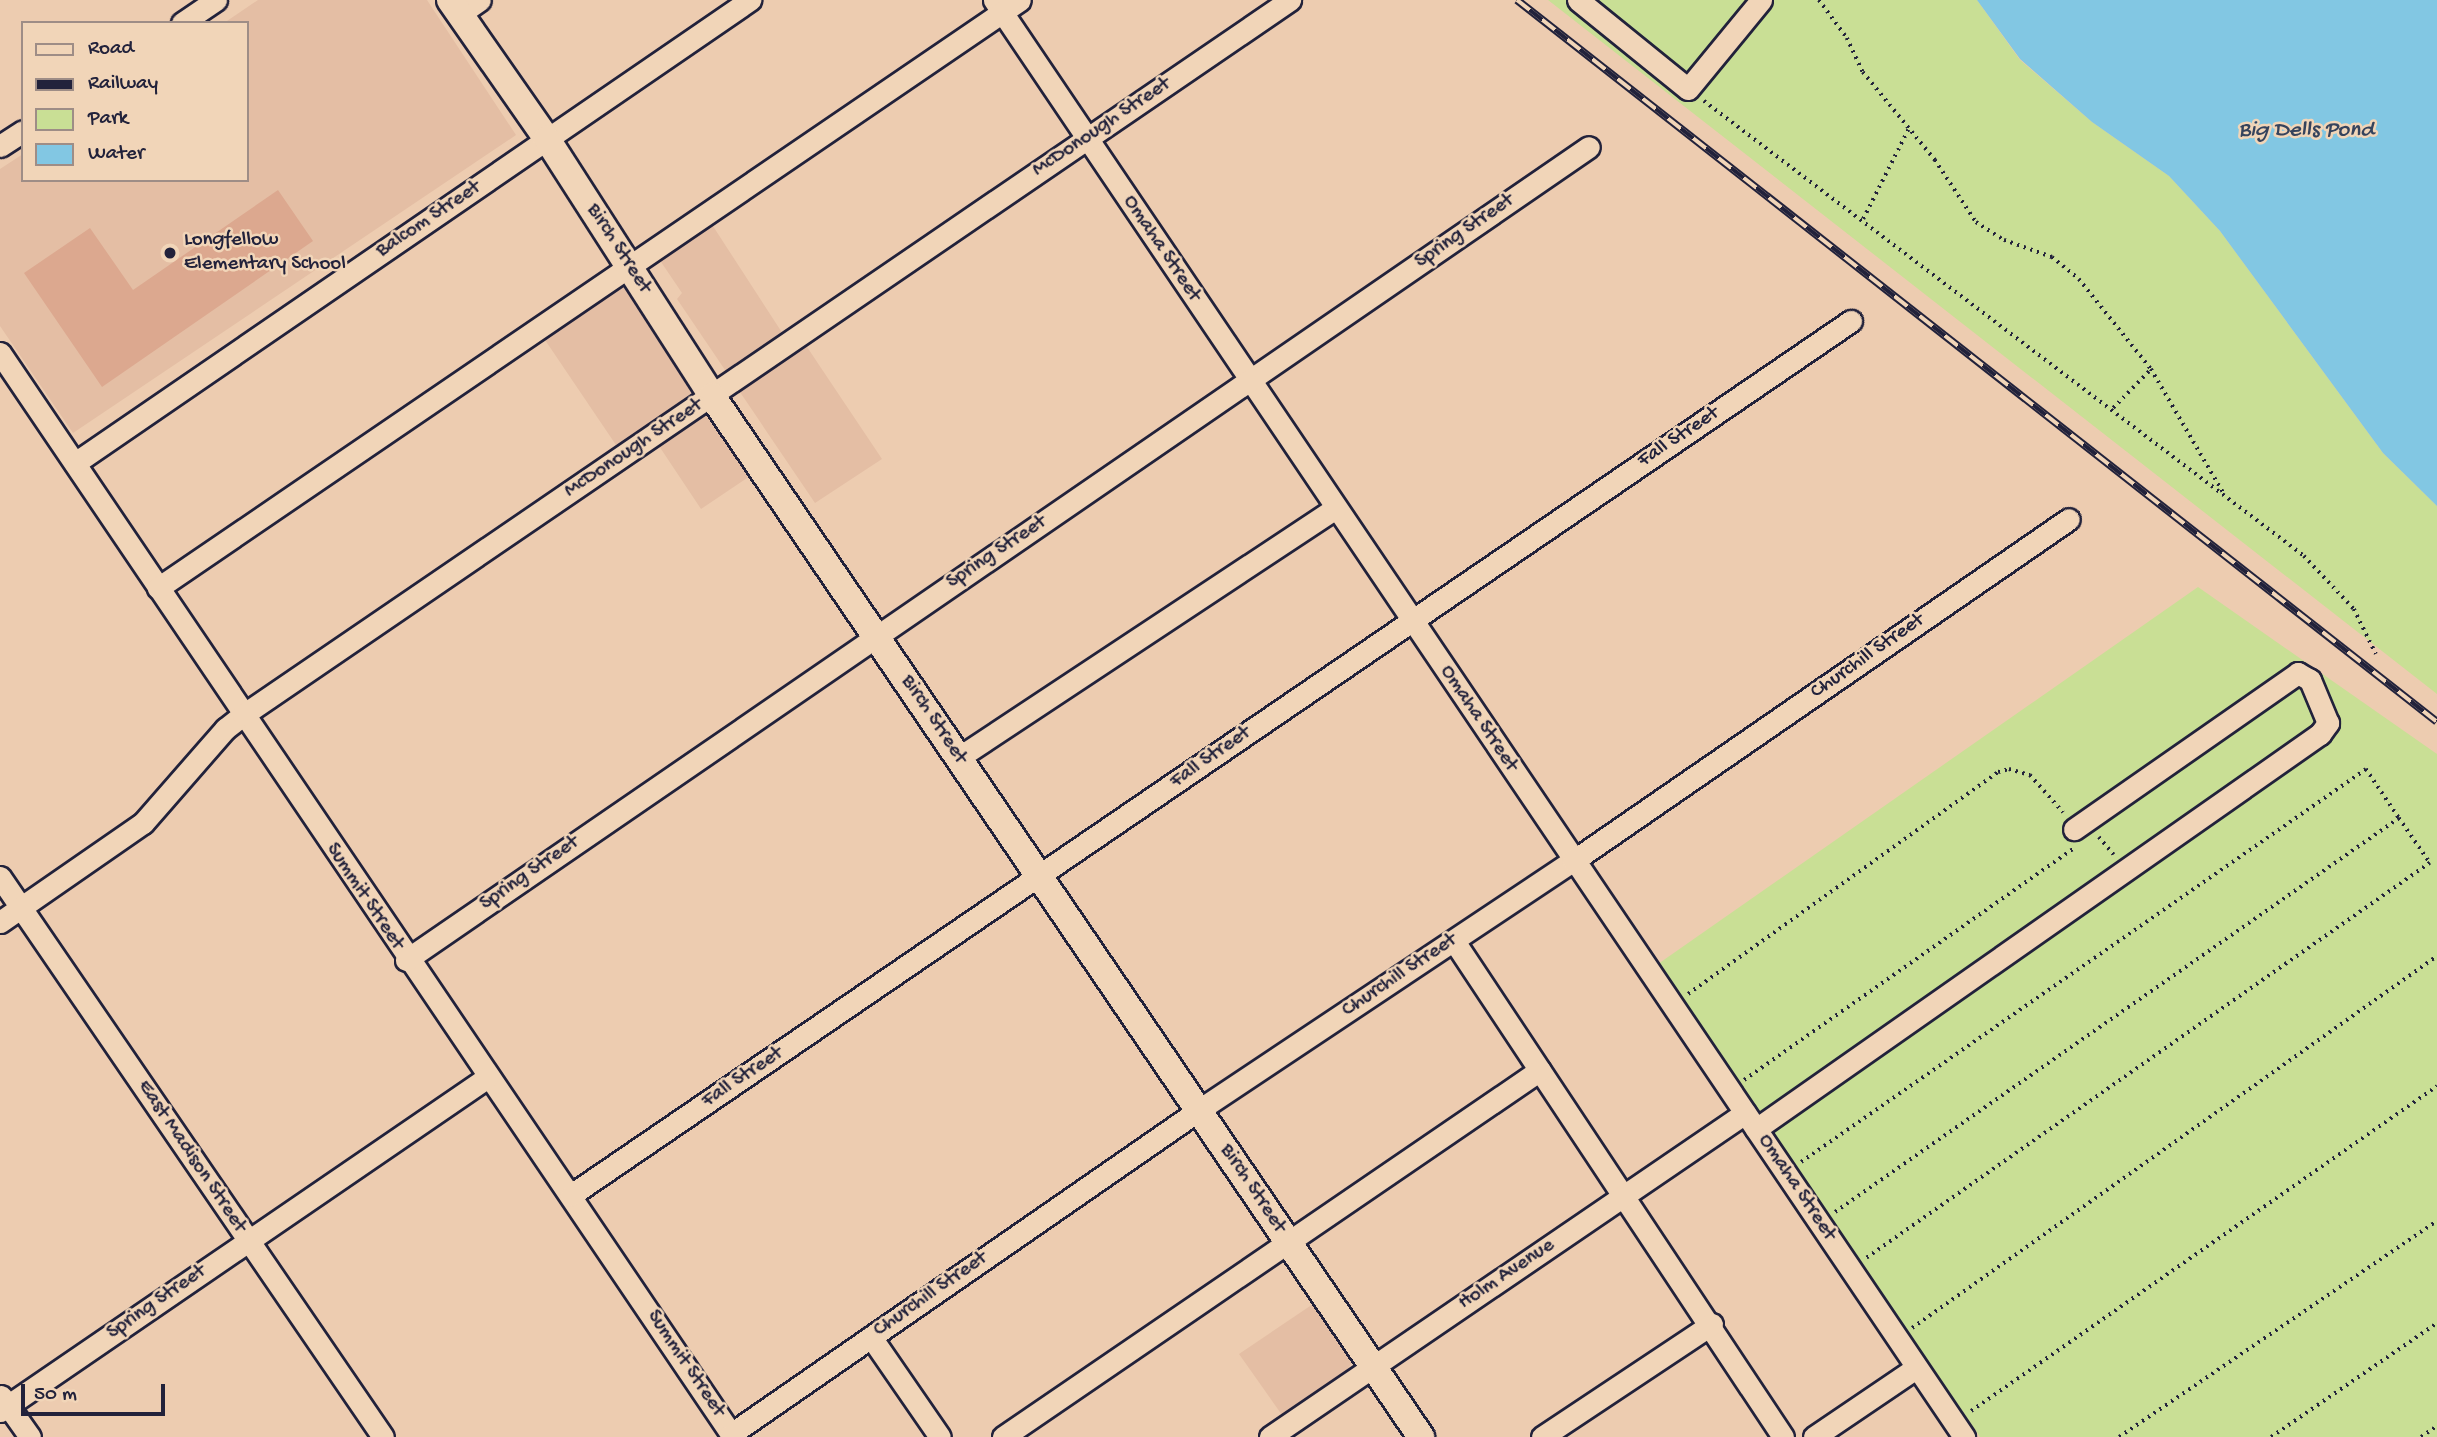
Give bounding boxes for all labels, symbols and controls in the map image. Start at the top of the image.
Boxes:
legend [21,21,248,182]
text: Road [88,37,134,62]
text: Railway [88,72,158,97]
street label: McDonough Street [1028,72,1176,184]
text: Park [88,107,128,132]
water label: Big Dells Pond [2238,117,2374,145]
text: Water [88,142,144,167]
street label: Balcom Street [372,176,486,264]
street label: Spring Street [1411,189,1519,275]
street label: Omaha Street [1116,191,1206,307]
street label: Birch Street [580,199,656,299]
place label: Longfellow Elementary School [184,228,346,278]
marker: Longfellow Elementary School [162,245,178,261]
street label: McDonough Street [560,393,708,505]
street label: Fall Street [1634,402,1724,474]
street label: Spring Street [942,510,1052,596]
street label: Churchill Street [1806,608,1930,706]
street label: Omaha Street [1433,661,1523,777]
street label: Birch Street [894,671,972,769]
street label: Fall Street [1166,721,1256,795]
street label: Spring Street [476,831,584,917]
street label: Summit Street [319,839,409,955]
street label: Churchill Street [1338,928,1462,1024]
street label: Fall Street [698,1042,788,1114]
street label: East Madison Street [131,1076,251,1238]
street label: Omaha Street [1751,1130,1841,1246]
street label: Birch Street [1213,1140,1291,1238]
street label: Holm Avenue [1454,1234,1560,1316]
street label: Churchill Street [869,1246,993,1344]
street label: Spring Street [103,1260,211,1346]
street label: Summit Street [640,1306,730,1422]
scale bar [24,1370,168,1414]
text: 50 m [34,1383,77,1408]

